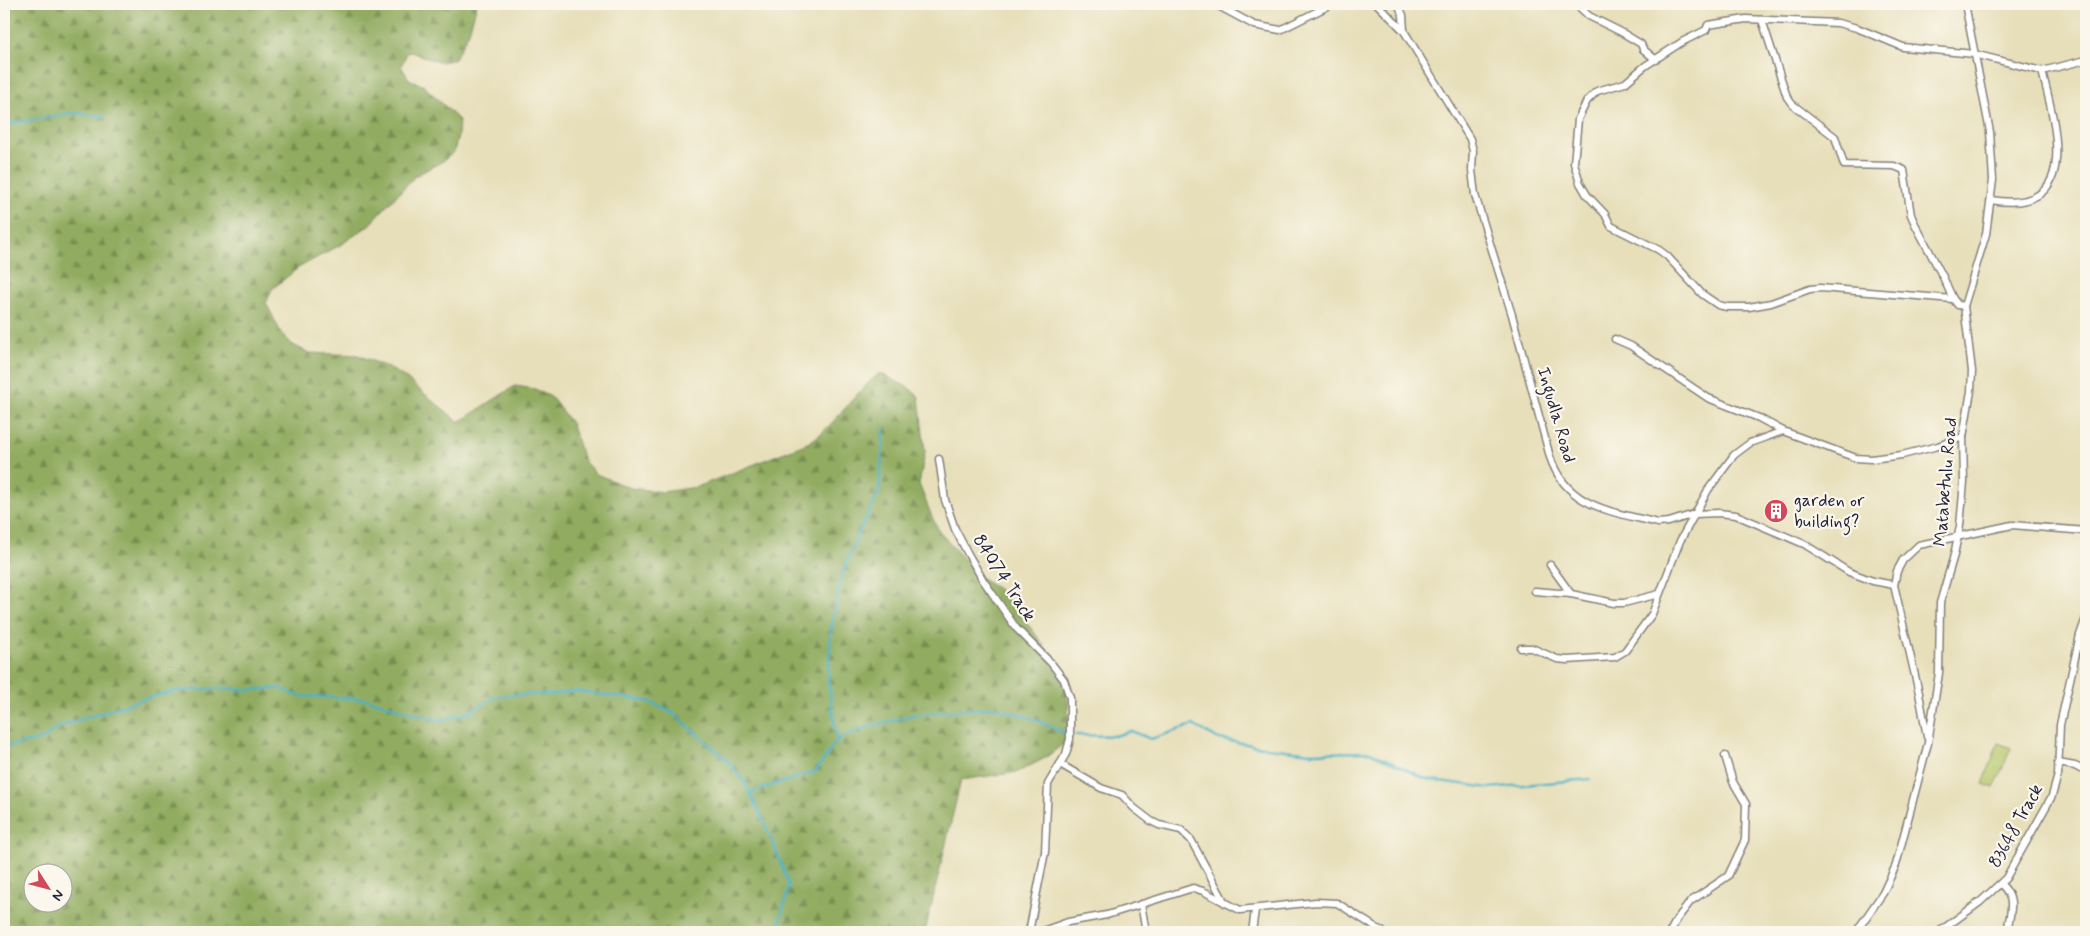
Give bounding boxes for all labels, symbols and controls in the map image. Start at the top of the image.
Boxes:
street label: Ingudla Road [1529,364,1581,466]
street label: Matabetulu Road [1928,416,1964,548]
place label: garden or building? [1794,489,1865,536]
building icon: garden or building? [1763,498,1789,524]
street label: 84074 Track [967,530,1041,626]
street label: 83648 Track [1983,780,2049,872]
north arrow [22,864,72,914]
text: N [48,886,68,904]

